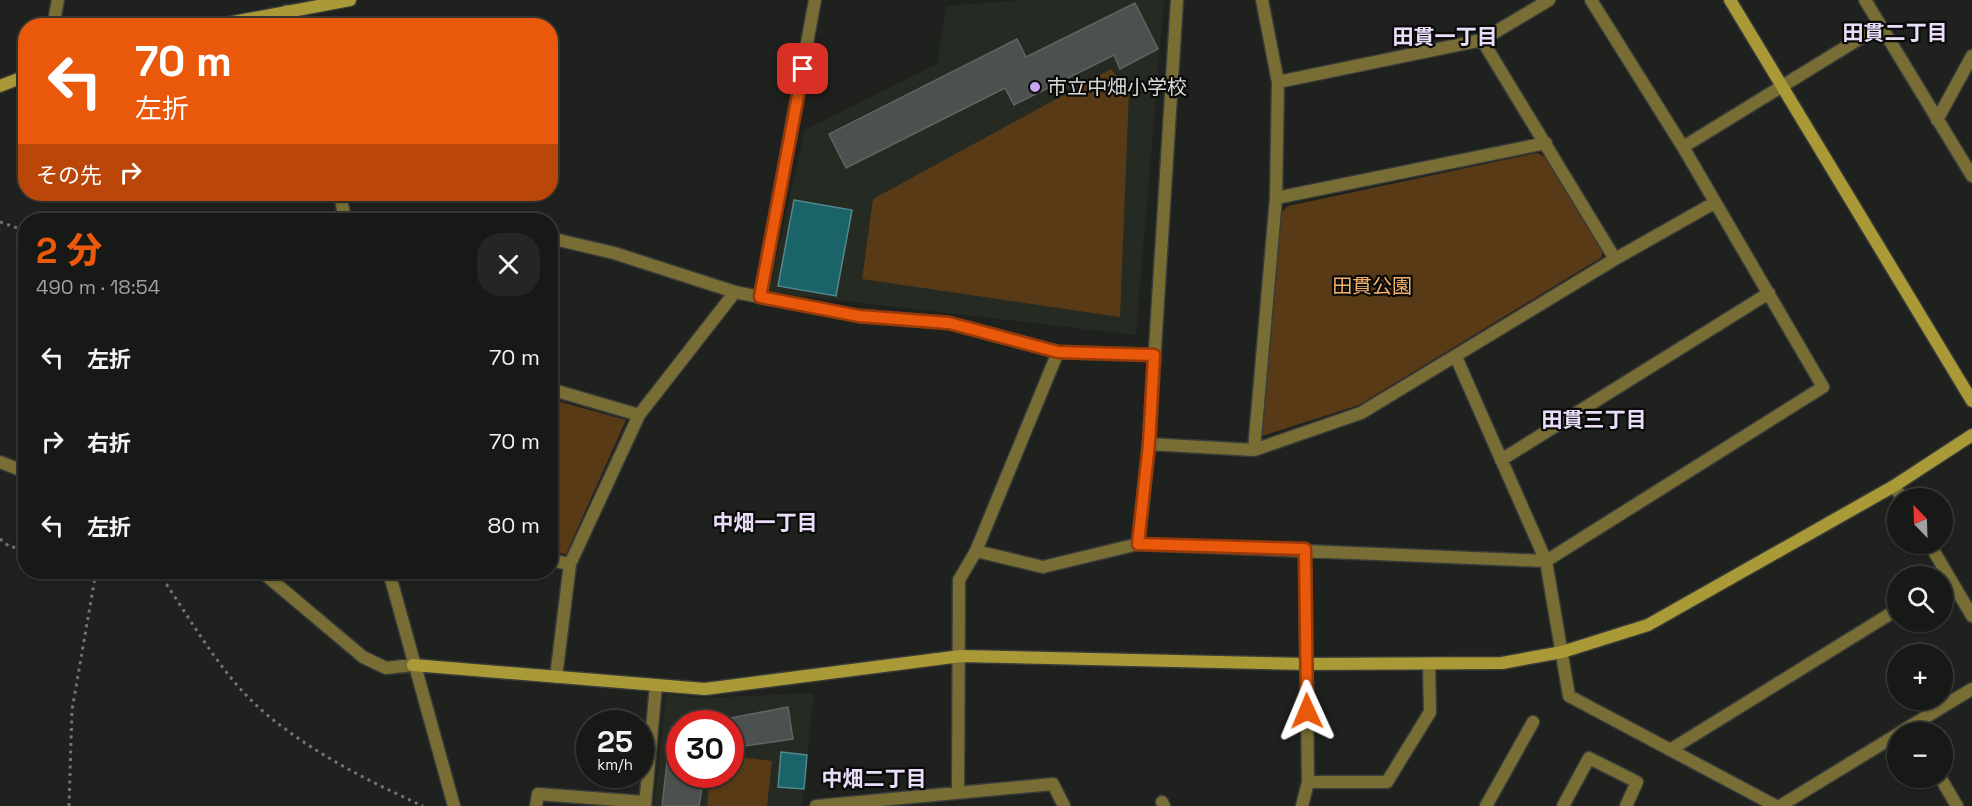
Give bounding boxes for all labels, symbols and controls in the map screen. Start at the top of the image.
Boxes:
district label: 田貫二丁目 [1843,19,1948,46]
district label: 田貫一丁目 [1393,23,1498,50]
text: 70 m [135,35,232,88]
icon: left [36,42,114,120]
pin [777,43,828,94]
icon: arrive [786,52,819,85]
place label: 市立中畑小学校 [1047,74,1187,100]
marker: 市立中畑小学校 [1028,80,1042,94]
text: 左折 [135,91,189,126]
icon: right [114,156,147,189]
text: その先 [36,161,102,189]
text: 2 分 [36,228,103,274]
button: close [477,233,540,296]
park label: 田貫公園 [1332,273,1412,299]
text: 490 m · 18:54 [36,274,160,300]
icon: left [36,341,69,374]
text: 70 m [489,343,540,371]
text: 左折 [87,345,131,373]
district label: 田貫三丁目 [1542,406,1647,433]
icon: right [36,425,69,458]
text: 70 m [489,427,540,455]
text: 右折 [87,429,131,457]
north arrow [1887,488,1953,554]
map controls [1887,488,1953,788]
icon: left [36,509,69,542]
district label: 中畑一丁目 [713,509,818,536]
text: 80 m [488,511,540,539]
text: 左折 [87,513,131,541]
button: search [1887,566,1953,632]
button: + [1887,644,1953,710]
position arrow [1275,679,1339,743]
speed limit sign: 30 [666,710,744,788]
text: 25 [597,722,633,761]
button: − [1887,722,1953,788]
text: km/h [597,755,633,774]
district label: 中畑二丁目 [822,765,927,792]

